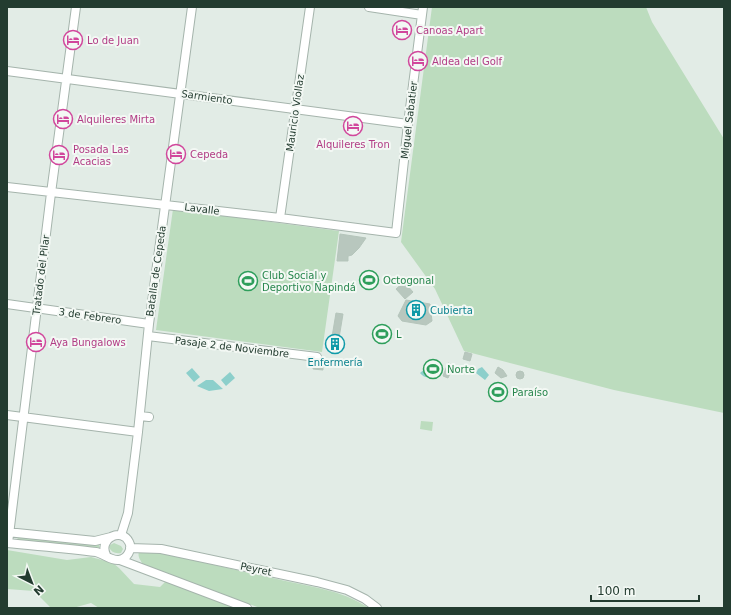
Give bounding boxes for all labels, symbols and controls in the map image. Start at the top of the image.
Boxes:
hotel icon: Canoas Apart [391,19,413,41]
place label: Canoas Apart [416,25,484,36]
hotel icon: Lo de Juan [62,29,84,51]
place label: Lo de Juan [87,35,139,46]
hotel icon: Aldea del Golf [407,50,429,72]
place label: Aldea del Golf [432,56,503,67]
street label: Mauricio Viollaz [284,74,306,152]
street label: Miguel Sabatier [399,80,419,159]
street label: Sarmiento [181,88,233,106]
hotel icon: Alquileres Mirta [52,108,74,130]
place label: Alquileres Mirta [77,114,155,125]
hotel icon: Alquileres Tron [342,115,364,137]
place label: Alquileres Tron [316,139,390,150]
hotel icon: Cepeda [165,143,187,165]
hotel icon: Posada Las Acacias [48,144,70,166]
place label: Posada Las Acacias [73,144,129,167]
place label: Cepeda [190,149,228,160]
street label: Lavalle [184,201,220,217]
street label: Batalla de Cepeda [144,225,168,317]
street label: Tratado del Pilar [31,233,51,317]
sports icon: Octogonal [358,269,380,291]
sports icon: Club Social y Deportivo Ñapindá [237,270,259,292]
place label: Club Social y Deportivo Ñapindá [262,270,356,293]
place label: Octogonal [383,275,434,286]
building icon: Cubierta [405,299,427,321]
place label: Cubierta [430,305,473,316]
street label: 3 de Febrero [58,306,122,326]
sports icon: L [371,323,393,345]
place label: L [396,329,402,340]
hotel icon: Aya Bungalows [25,331,47,353]
building icon: Enfermería [324,333,346,355]
street label: Pasaje 2 de Noviembre [174,335,290,359]
place label: Aya Bungalows [50,337,126,348]
place label: Enfermería [307,357,363,368]
sports icon: Norte [422,358,444,380]
place label: Norte [447,364,475,375]
sports icon: Paraíso [487,381,509,403]
place label: Paraíso [512,387,548,398]
street label: Peyret [239,560,273,578]
north arrow [12,563,52,603]
scale bar [591,577,699,603]
text: N [31,582,46,598]
text: 100 m [597,584,635,598]

